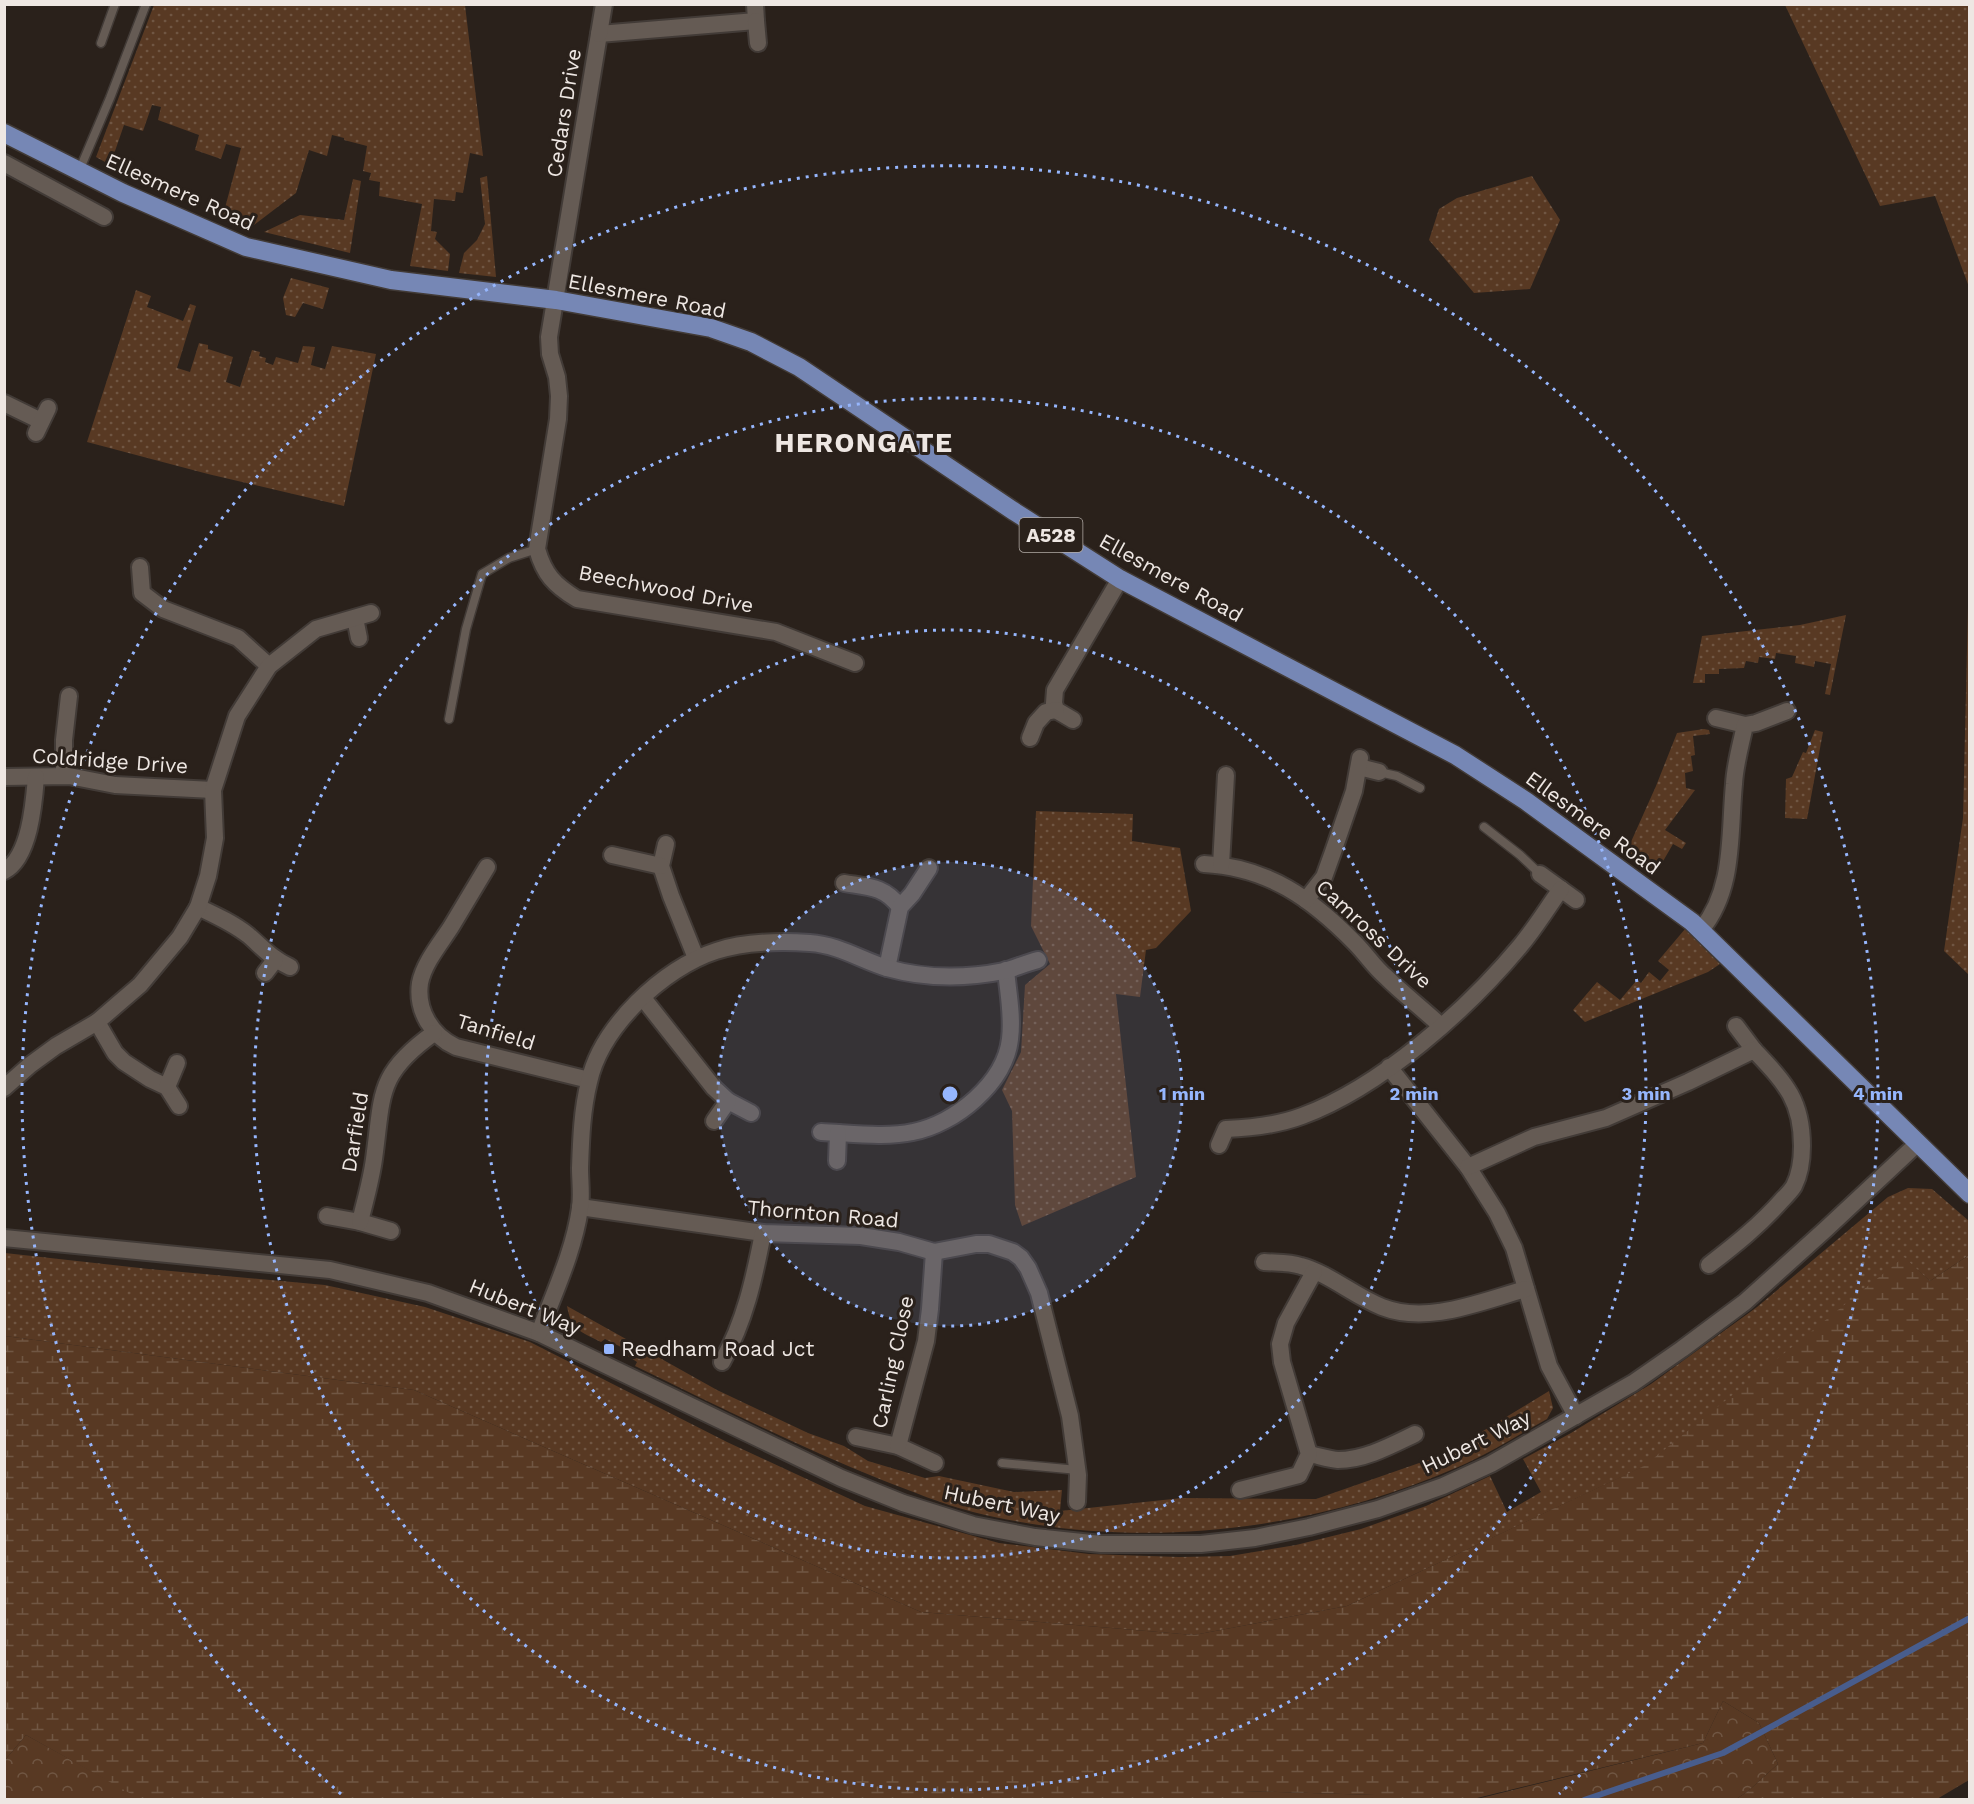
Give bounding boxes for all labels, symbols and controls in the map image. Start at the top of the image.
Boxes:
street label: Cedars Drive [541,47,586,179]
street label: Ellesmere Road [102,148,259,236]
street label: Ellesmere Road [566,268,728,323]
district label: HERONGATE [774,427,954,459]
road number: A528 [1020,518,1082,552]
street label: Ellesmere Road [1095,528,1247,627]
street label: Beechwood Drive [577,559,756,618]
street label: Coldridge Drive [31,743,189,778]
street label: Ellesmere Road [1521,765,1666,880]
street label: Camross Drive [1311,874,1437,993]
street label: Tanfield [454,1008,538,1055]
text: 1 min [1159,1083,1205,1104]
text: 2 min [1389,1083,1439,1104]
text: 3 min [1621,1083,1671,1104]
text: 4 min [1853,1083,1903,1104]
centre of rings [940,1084,960,1104]
street label: Darfield [336,1090,373,1174]
street label: Thornton Road [746,1194,900,1233]
street label: Hubert Way [466,1273,585,1340]
street label: Carling Close [866,1293,919,1430]
place label: Reedham Road Jct [621,1336,814,1361]
marker: Reedham Road Jct [602,1342,616,1356]
street label: Hubert Way [1417,1404,1535,1479]
street label: Hubert Way [942,1479,1063,1528]

